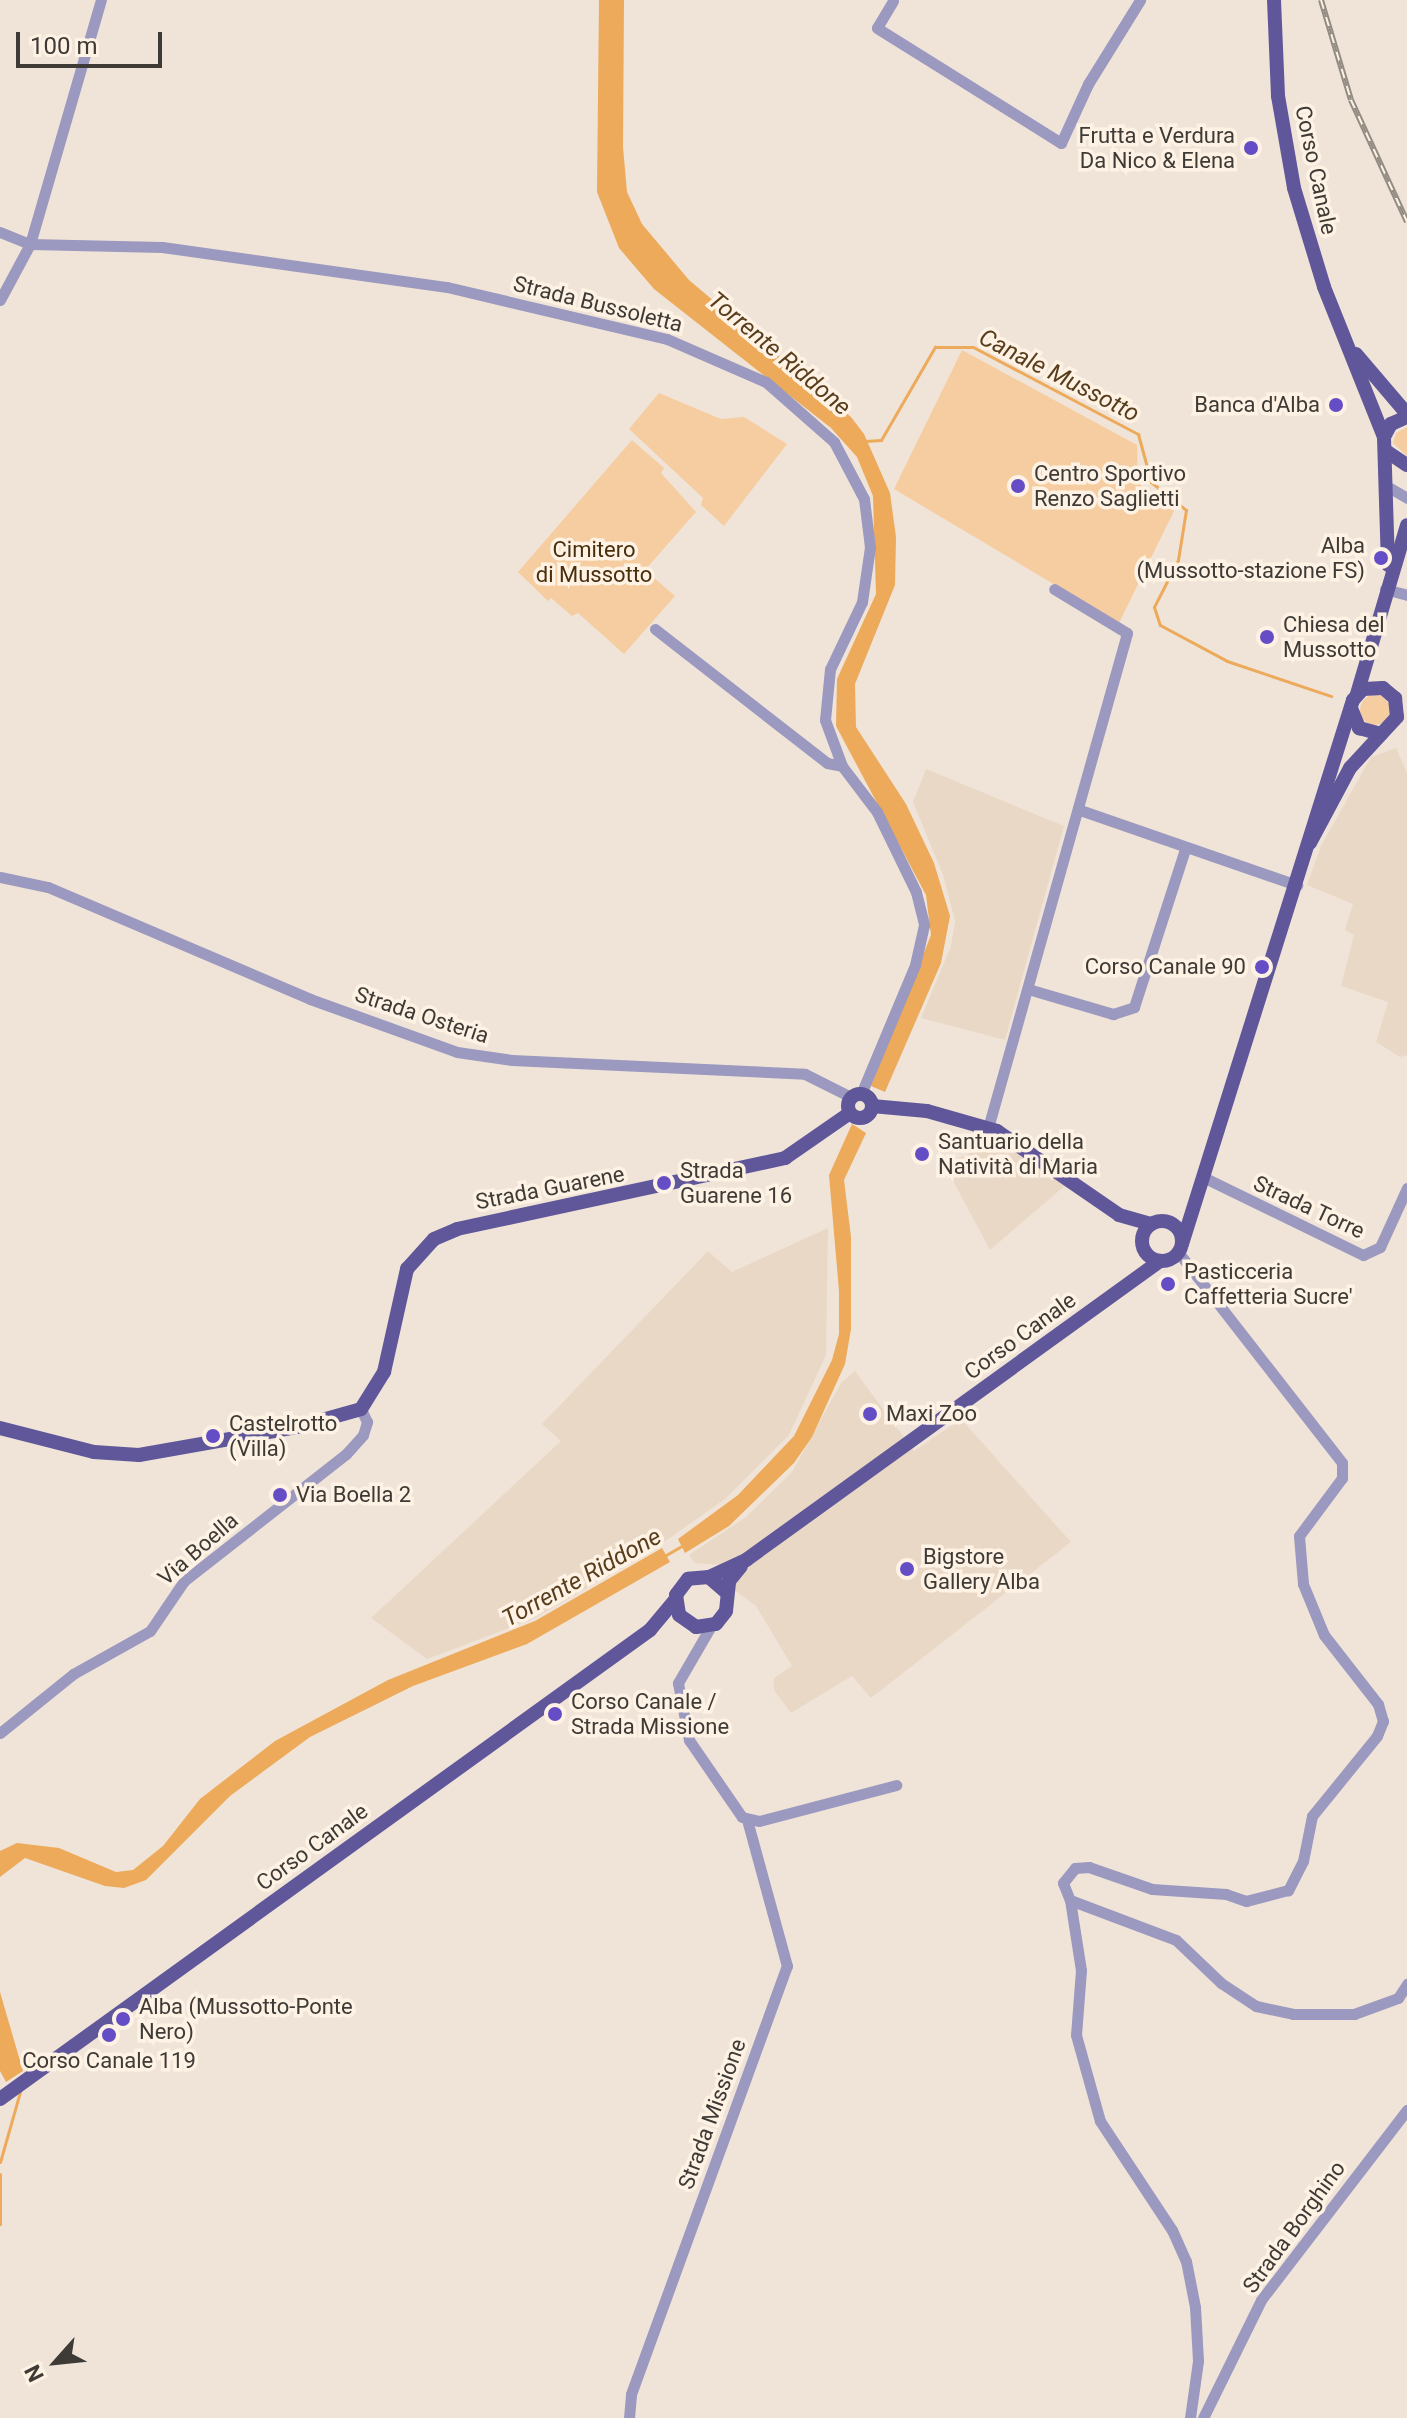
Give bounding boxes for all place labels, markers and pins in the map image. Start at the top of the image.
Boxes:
place label: Frutta e Verdura Da Nico & Elena [1079,122,1235,174]
marker: Frutta e Verdura Da Nico & Elena [1242,139,1260,157]
place label: Banca d'Alba [1194,392,1320,418]
marker: Banca d'Alba [1327,396,1345,414]
place label: Centro Sportivo Renzo Saglietti [1034,460,1186,512]
marker: Centro Sportivo Renzo Saglietti [1009,477,1027,495]
place label: Alba (Mussotto-stazione FS) [1137,532,1365,584]
marker: Alba (Mussotto-stazione FS) [1372,549,1390,567]
place label: Chiesa del Mussotto [1283,611,1385,662]
marker: Chiesa del Mussotto [1258,628,1276,646]
place label: Corso Canale 90 [1085,954,1246,980]
marker: Corso Canale 90 [1253,958,1271,976]
place label: Santuario della Natività di Maria [938,1128,1098,1180]
marker: Santuario della Natività di Maria [913,1145,931,1163]
place label: Strada Guarene 16 [680,1157,792,1208]
marker: Strada Guarene 16 [655,1174,673,1192]
place label: Pasticceria Caffetteria Sucre' [1184,1258,1353,1310]
marker: Pasticceria Caffetteria Sucre' [1159,1275,1177,1293]
place label: Maxi Zoo [886,1401,977,1427]
marker: Maxi Zoo [861,1405,879,1423]
place label: Castelrotto (Villa) [229,1410,337,1462]
marker: Castelrotto (Villa) [204,1427,222,1445]
place label: Via Boella 2 [296,1482,411,1508]
marker: Via Boella 2 [271,1486,289,1504]
place label: Bigstore Gallery Alba [923,1543,1040,1594]
marker: Bigstore Gallery Alba [898,1560,916,1578]
place label: Corso Canale / Strada Missione [571,1688,729,1740]
marker: Corso Canale / Strada Missione [546,1705,564,1723]
place label: Alba (Mussotto-Ponte Nero) [139,1993,353,2044]
marker: Alba (Mussotto-Ponte Nero) [114,2010,132,2028]
marker: Corso Canale 119 [100,2026,118,2044]
place label: Corso Canale 119 [22,2048,196,2074]

